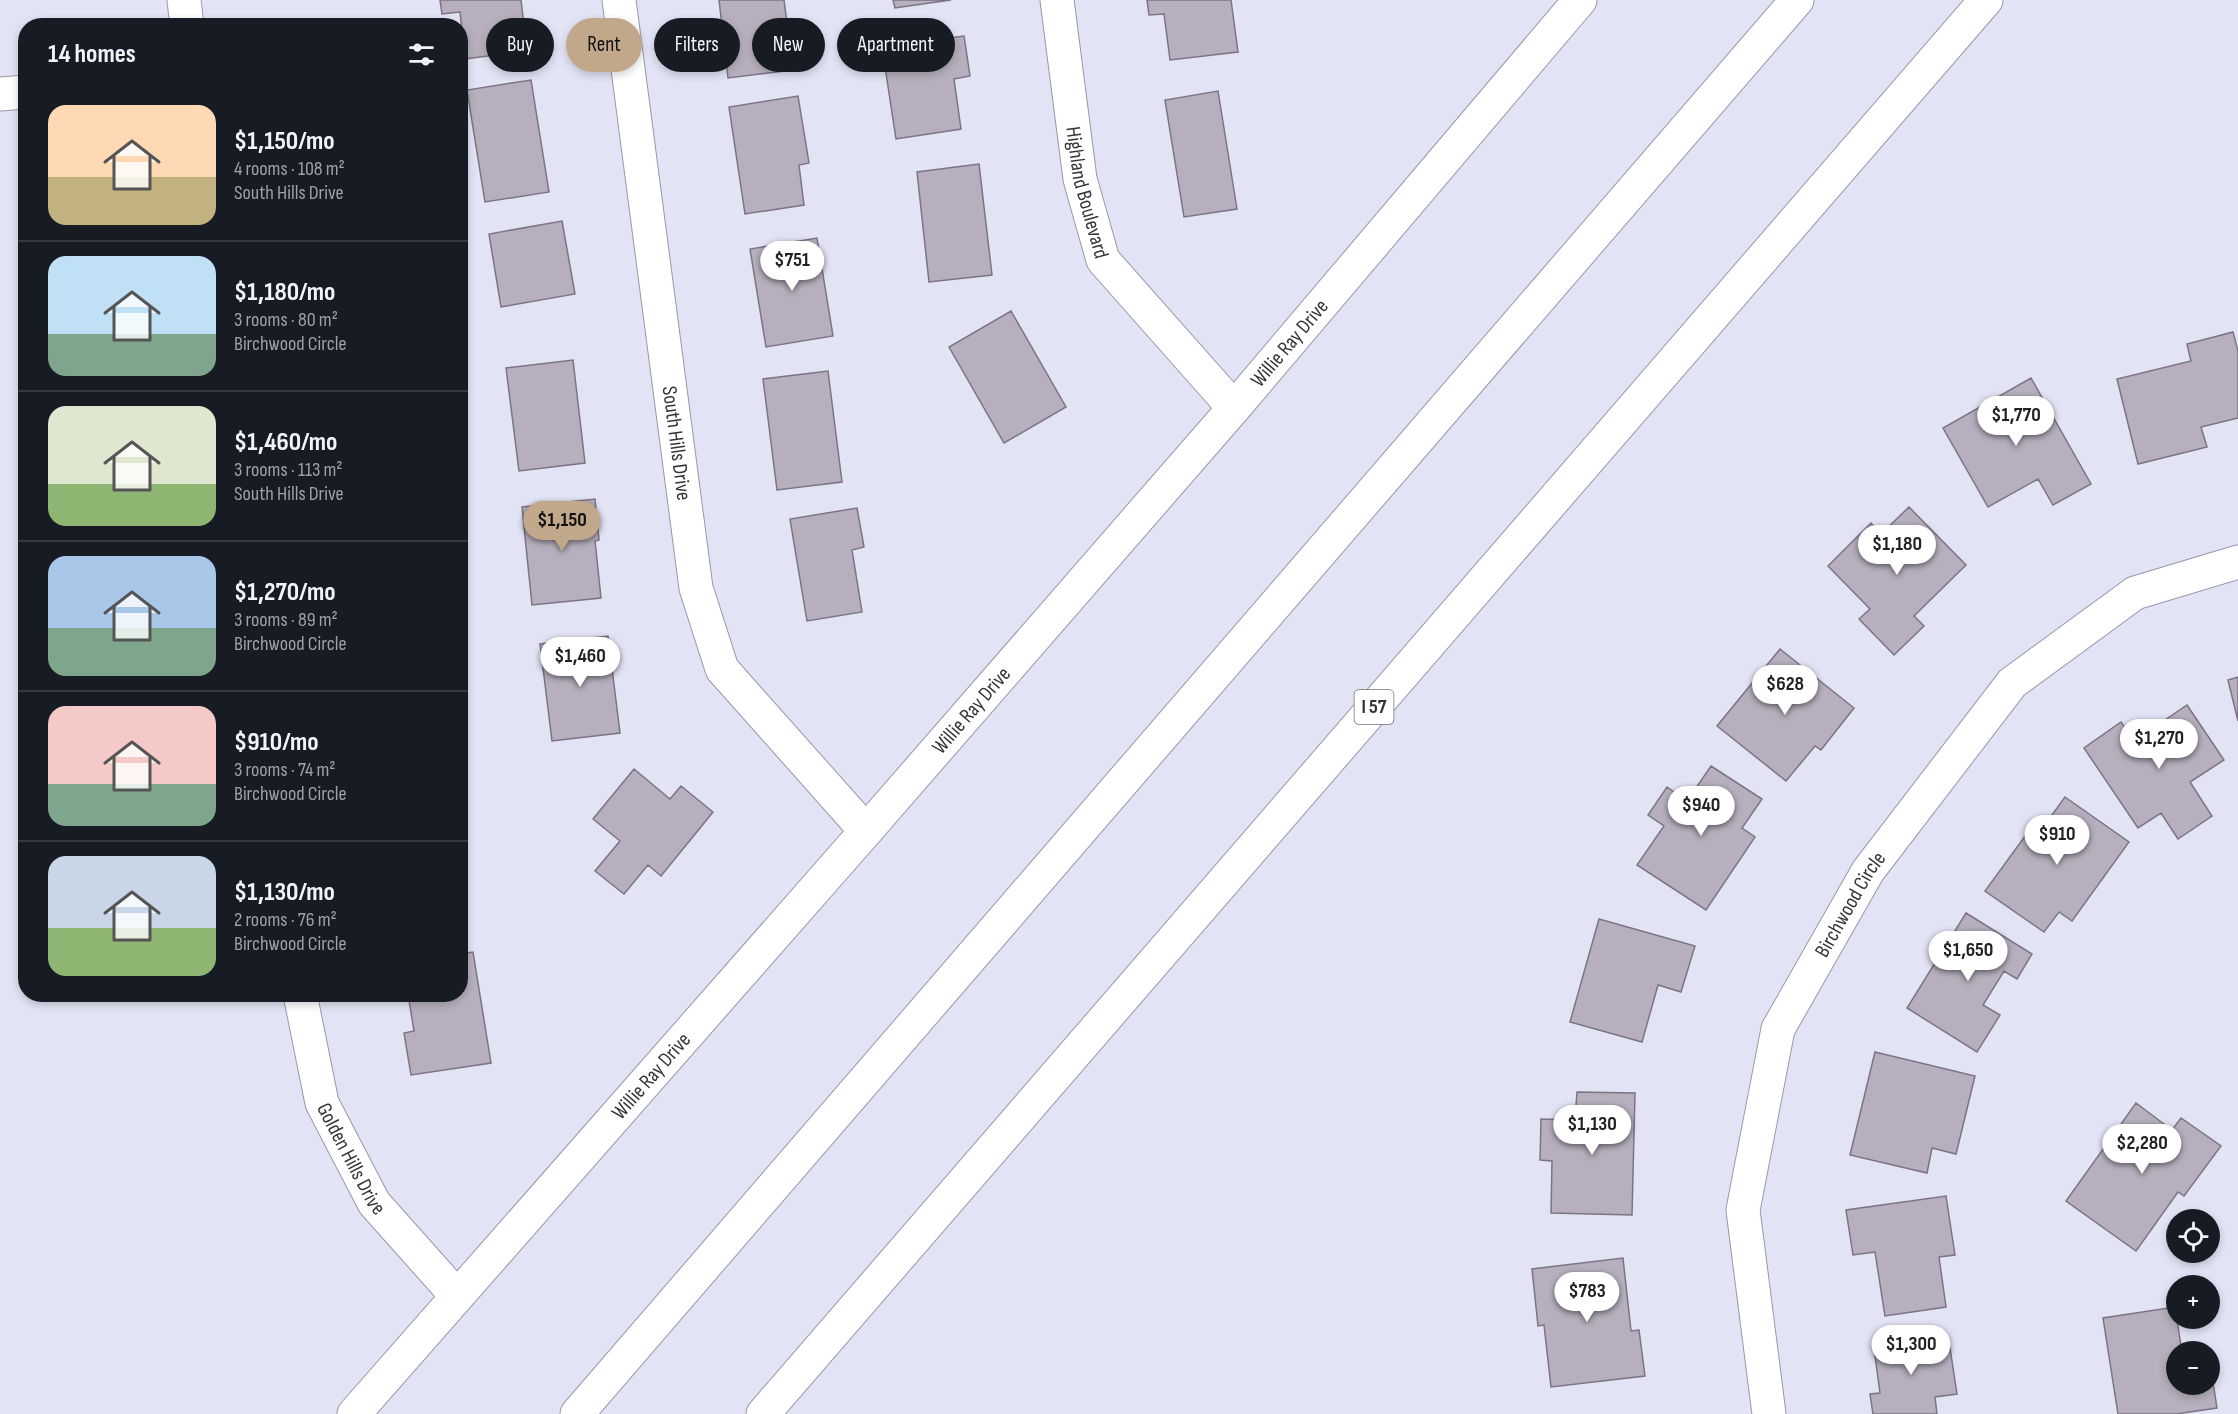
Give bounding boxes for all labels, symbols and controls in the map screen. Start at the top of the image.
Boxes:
chip: Buy [486,18,554,72]
chip: Rent [566,18,642,72]
chip: Filters [654,18,740,72]
chip: New [752,18,825,72]
chip: Apartment [837,18,955,72]
icon: filters [405,38,438,71]
text: 14 homes [48,39,136,70]
street label: Highland Boulevard [1061,125,1114,261]
text: $1,150/mo [234,126,335,157]
icon: home [96,129,168,201]
text: 4 rooms · 108 m² [234,157,345,181]
text: South Hills Drive [234,181,344,205]
pin: $751 [756,241,828,292]
text: $751 [774,248,810,272]
text: $1,180/mo [234,277,335,308]
icon: home [96,280,168,352]
street label: Willie Ray Drive [1245,294,1333,392]
text: 3 rooms · 80 m² [234,308,338,332]
text: Birchwood Circle [234,332,346,356]
street label: South Hills Drive [657,384,697,502]
pin: $1,770 [1967,396,2065,447]
text: $1,770 [1991,403,2041,427]
text: $1,460/mo [234,427,337,458]
icon: home [96,430,168,502]
text: 3 rooms · 113 m² [234,458,343,482]
text: South Hills Drive [234,482,344,506]
pin: $1,150 [513,501,611,552]
text: $1,150 [537,508,587,532]
pin: $1,180 [1848,525,1946,576]
text: $1,180 [1872,532,1922,556]
text: $1,270/mo [234,577,336,608]
icon: home [96,580,168,652]
text: 3 rooms · 89 m² [234,608,338,632]
text: Birchwood Circle [234,632,346,656]
pin: $1,460 [531,637,629,688]
text: $1,460 [554,644,606,668]
street label: Willie Ray Drive [927,662,1016,759]
pin: $628 [1749,665,1821,716]
text: $628 [1766,672,1804,696]
road number: I 57 [1354,690,1394,724]
pin: $1,270 [2110,719,2208,770]
text: $1,270 [2134,726,2184,750]
text: $910/mo [234,727,319,758]
icon: home [96,730,168,802]
text: 3 rooms · 74 m² [234,758,336,782]
text: Birchwood Circle [234,782,346,806]
pin: $940 [1665,786,1737,837]
text: $940 [1682,793,1720,817]
pin: $910 [2021,815,2093,866]
text: $910 [2038,822,2076,846]
street label: Birchwood Circle [1809,847,1891,961]
text: $1,130/mo [234,877,335,908]
icon: home [96,880,168,952]
text: 2 rooms · 76 m² [234,908,337,932]
pin: $1,650 [1919,931,2017,982]
text: Birchwood Circle [234,932,346,956]
text: $1,650 [1943,938,1993,962]
street label: Willie Ray Drive [606,1027,696,1124]
street label: Golden Hills Drive [312,1099,391,1220]
pin: $1,130 [1543,1105,1641,1156]
text: $1,130 [1567,1112,1617,1136]
pin: $2,280 [2093,1124,2191,1175]
text: $2,280 [2116,1131,2168,1155]
map controls [2166,1209,2220,1395]
button: locate [2166,1209,2220,1263]
pin: $783 [1551,1272,1623,1323]
button: + [2166,1275,2220,1329]
text: $783 [1568,1279,1606,1303]
pin: $1,300 [1862,1325,1960,1376]
text: $1,300 [1885,1332,1937,1356]
button: − [2166,1341,2220,1395]

